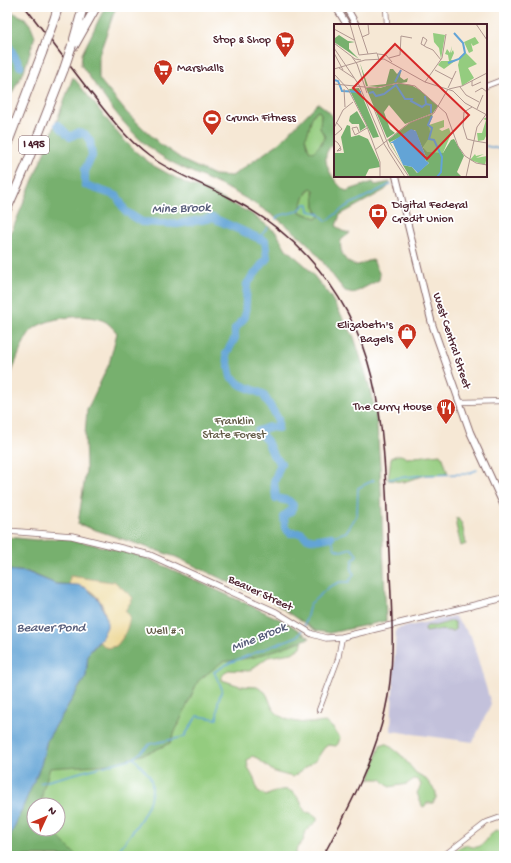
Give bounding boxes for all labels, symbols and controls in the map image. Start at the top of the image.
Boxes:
inset map [334,24,487,177]
supermarket icon: Stop & Shop [274,30,296,58]
place label: Stop & Shop [213,34,271,48]
supermarket icon: Marshalls [152,58,174,86]
place label: Marshalls [177,62,224,76]
sports icon: Crunch Fitness [201,108,223,136]
place label: Crunch Fitness [226,112,296,126]
road number: I 495 [19,136,49,154]
place label: Digital Federal Credit Union [391,199,468,227]
water label: Mine Brook [152,200,212,218]
bank icon: Digital Federal Credit Union [367,202,389,230]
street label: West Central Street [429,291,473,392]
place label: Elizabeth's Bagels [337,319,394,347]
shop icon: Elizabeth's Bagels [396,322,418,350]
restaurant icon: The Curry House [435,397,457,425]
place label: The Curry House [352,401,433,415]
park label: Franklin State Forest [202,415,267,443]
street label: Beaver Street [225,573,295,616]
water label: Mine Brook [229,620,290,656]
water label: Beaver Pond [17,621,87,636]
park label: Well # 1 [146,625,184,639]
north arrow [26,797,66,837]
text: N [45,805,59,818]

